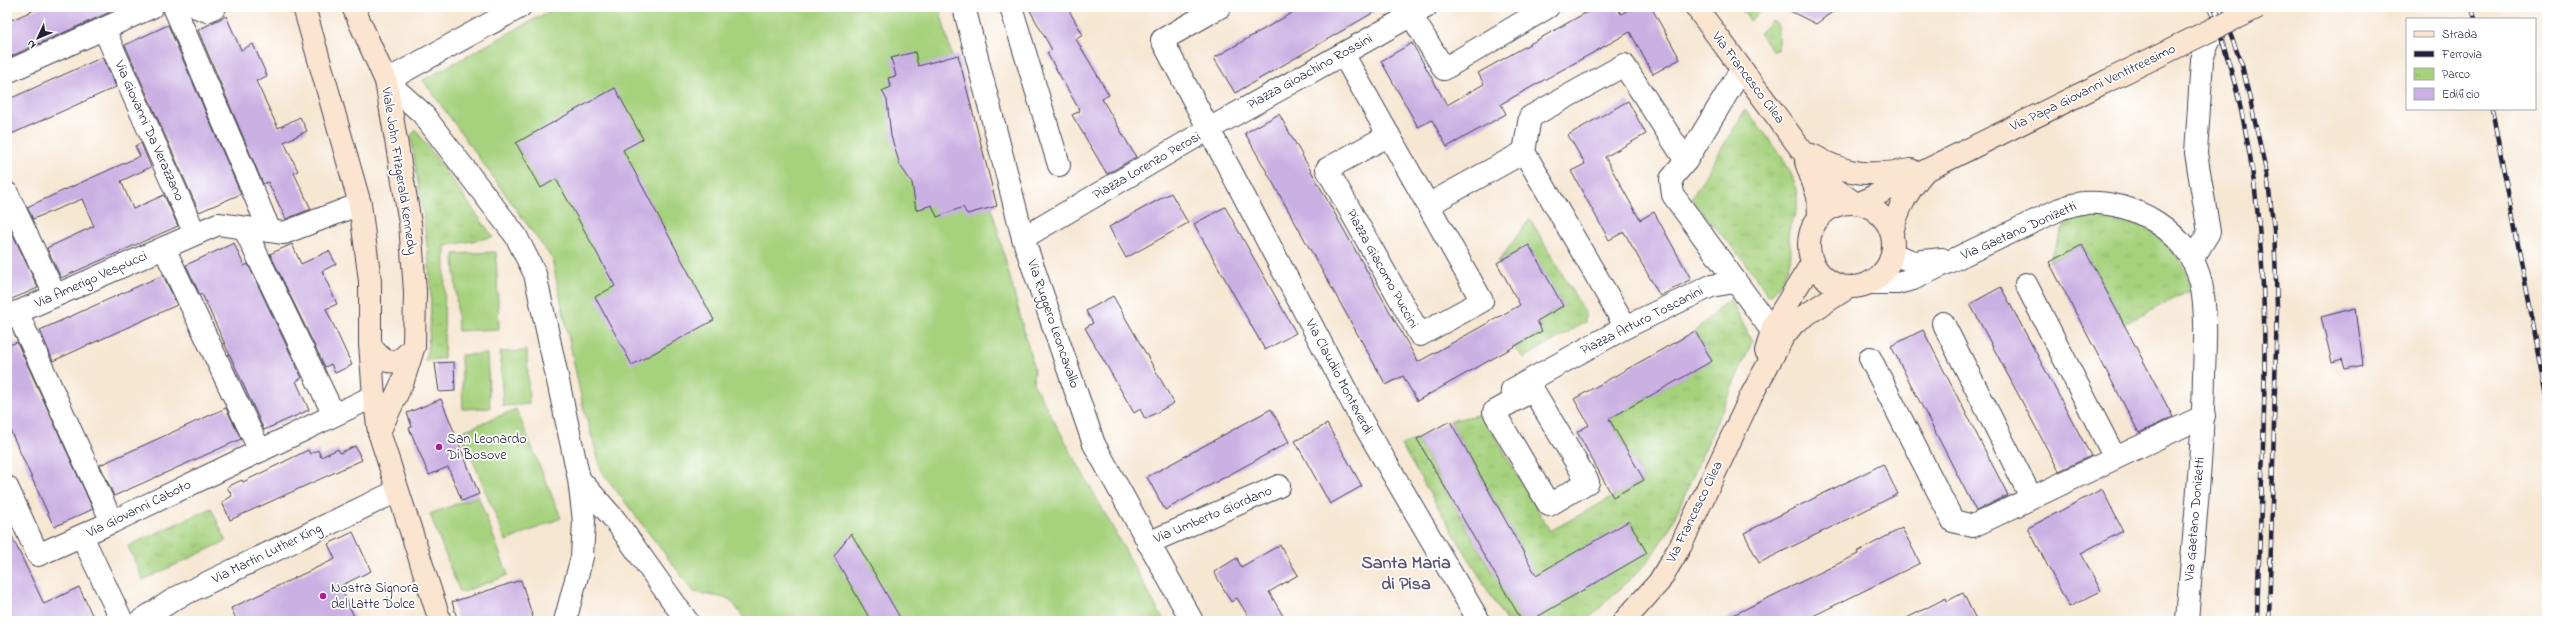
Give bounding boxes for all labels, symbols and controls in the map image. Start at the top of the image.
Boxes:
north arrow [18,18,58,58]
legend [2406,18,2536,110]
text: Strada [2442,26,2477,44]
street label: Via Francesco Cilea [1706,27,1790,128]
street label: Piazza Gioachino Rossini [1243,29,1377,115]
text: N [23,36,40,52]
street label: Via Papa Giovanni Ventitreesimo [2006,39,2179,138]
text: Ferrovia [2441,46,2482,64]
street label: Via Giovanni Da Verazzano [108,56,189,205]
text: Parco [2442,66,2470,84]
street label: Viale John Fitzgerald Kennedy [374,85,423,257]
text: Edificio [2442,86,2480,104]
street label: Piazza Lorenzo Perosi [1089,127,1205,205]
street label: Via Gaetano Donizetti [1957,196,2080,266]
street label: Piazza Giacomo Puccini [1340,205,1424,333]
street label: Via Amerigo Vespucci [31,246,151,316]
street label: Via Ruggero Leoncavallo [1020,256,1085,392]
street label: Piazza Arturo Toscanini [1577,281,1707,361]
street label: Via Claudio Monteverdi [1299,315,1378,438]
place label: San Leonardo Di Bosove [446,429,527,466]
marker: San Leonardo Di Bosove [434,442,444,452]
street label: Via Gaetano Donizetti [2179,456,2211,583]
street label: Via Francesco Cilea [1661,458,1729,567]
street label: Via Giovanni Caboto [82,475,195,544]
street label: Via Umberto Giordano [1150,481,1275,550]
street label: Via Martin Luther King [208,518,326,591]
district label: Santa Maria di Pisa [1361,551,1451,598]
place label: Nostra Signora del Latte Dolce [331,578,419,615]
marker: Nostra Signora del Latte Dolce [318,591,328,601]

